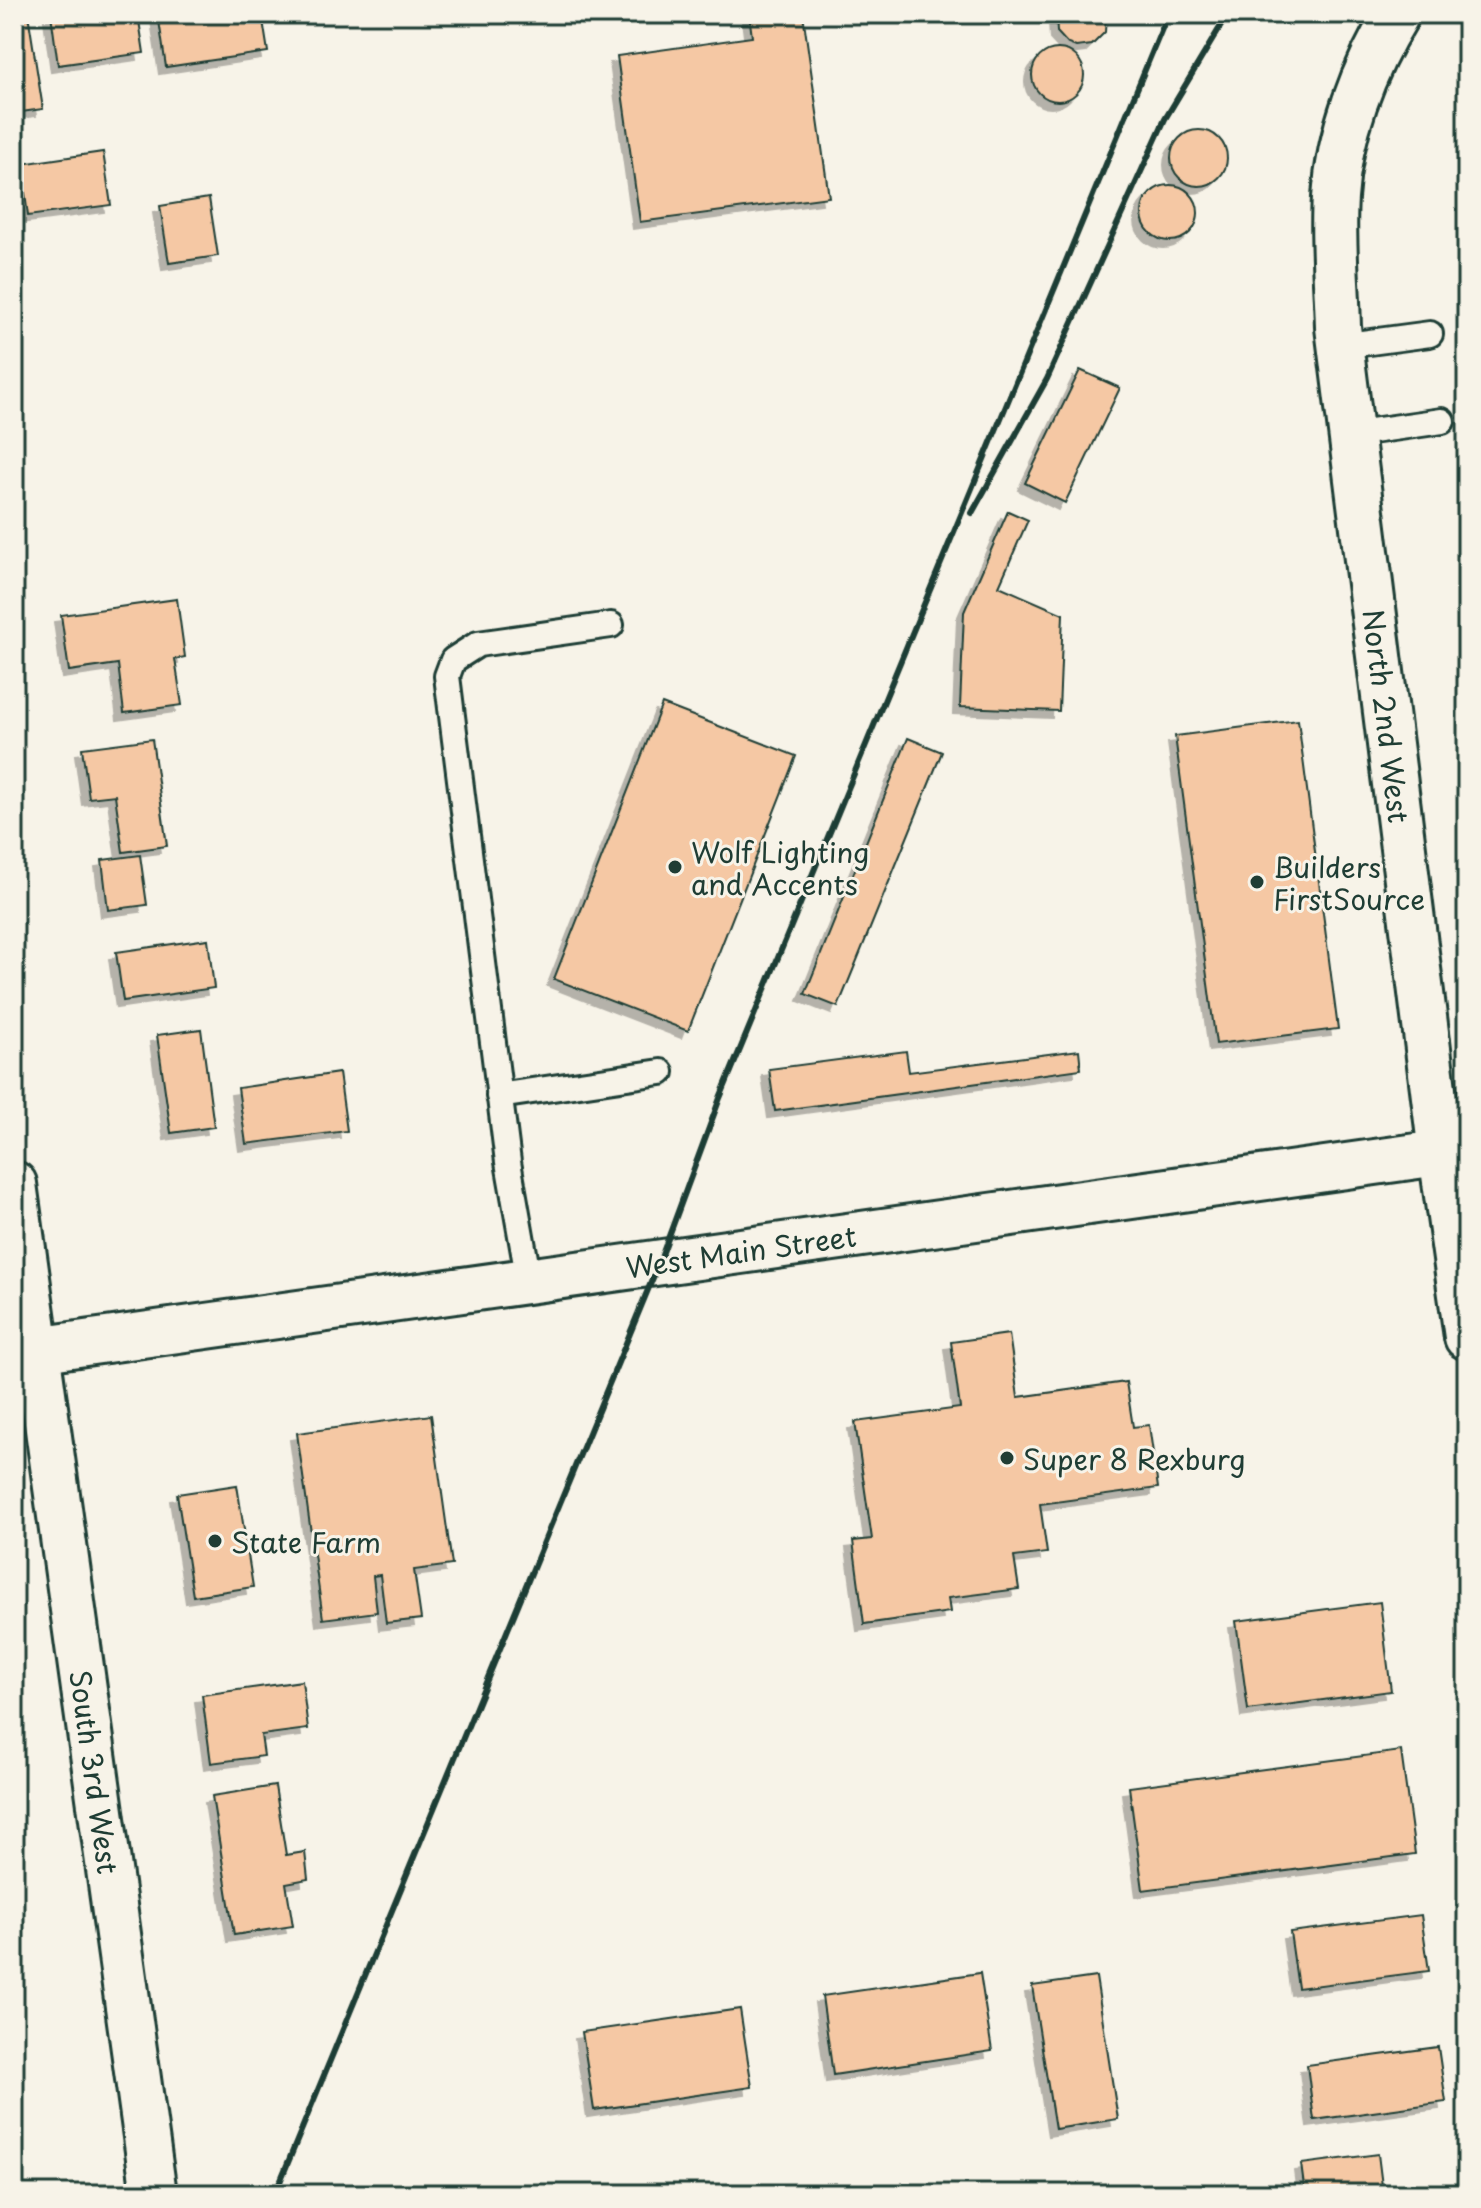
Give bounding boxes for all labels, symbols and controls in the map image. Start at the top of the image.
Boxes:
street label: North 2nd West [1353,607,1421,825]
place label: Wolf Lighting and Accents [691,830,869,905]
place label: Builders FirstSource [1273,845,1425,920]
marker: Wolf Lighting and Accents [666,858,684,876]
marker: Builders FirstSource [1248,873,1266,891]
street label: West Main Street [623,1214,859,1288]
place label: Super 8 Rexburg [1023,1437,1246,1480]
marker: Super 8 Rexburg [998,1449,1016,1467]
place label: State Farm [231,1520,381,1563]
marker: State Farm [206,1532,224,1550]
street label: South 3rd West [59,1667,131,1877]

